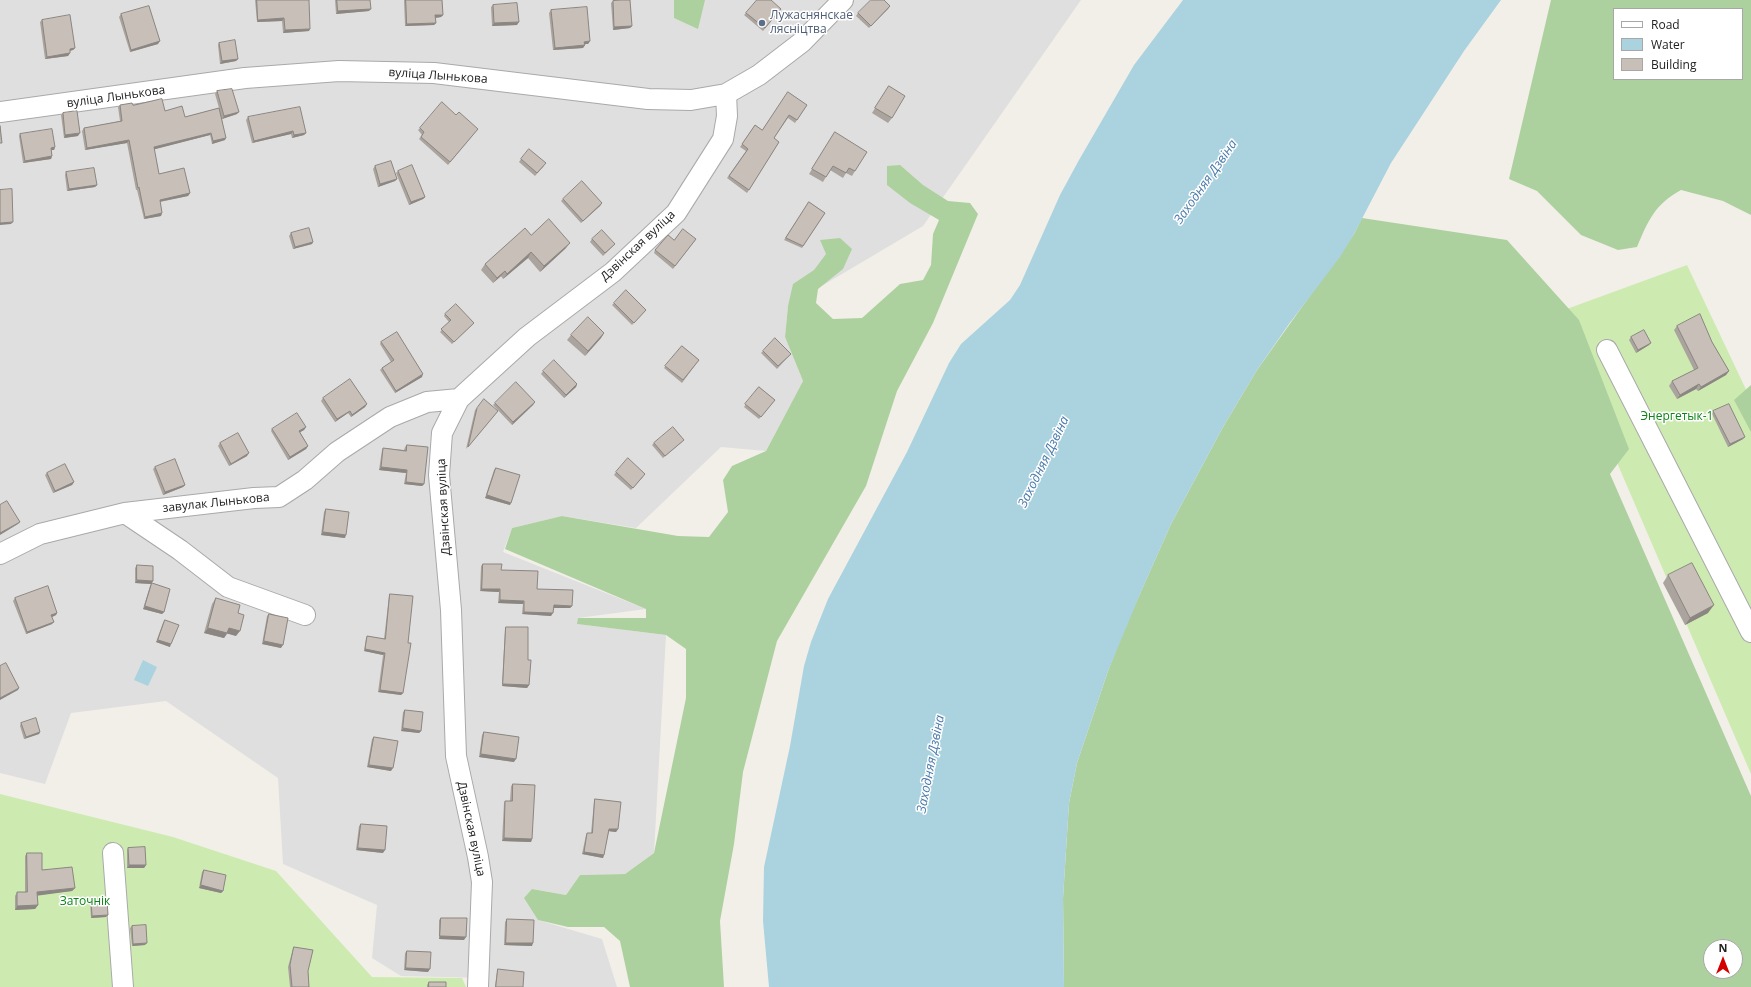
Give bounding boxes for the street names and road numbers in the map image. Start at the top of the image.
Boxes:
street label: вуліца Лынькова [388,65,488,87]
street label: вуліца Лынькова [66,83,166,111]
street label: Дзвінская вуліца [598,208,678,284]
street label: Дзвінская вуліца [434,458,454,556]
street label: завулак Лынькова [162,490,270,516]
street label: Дзвінская вуліца [454,780,488,878]

